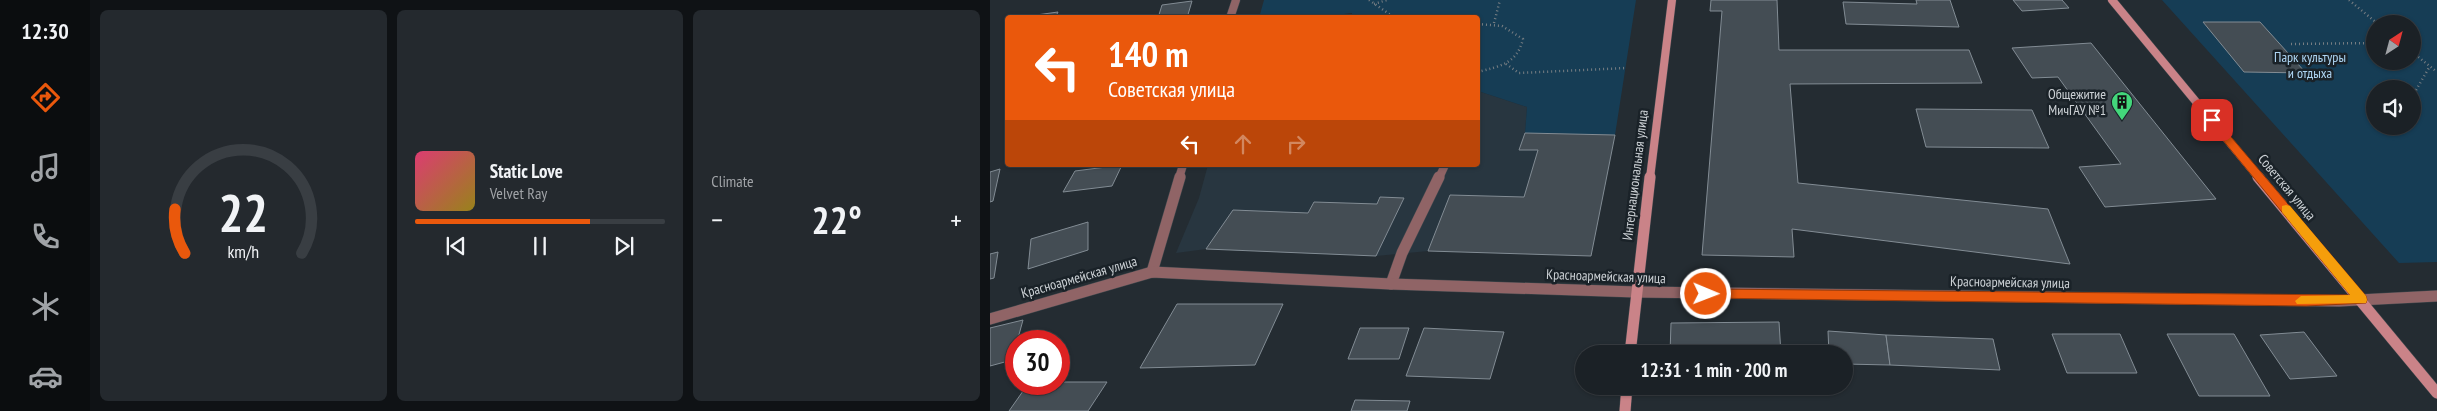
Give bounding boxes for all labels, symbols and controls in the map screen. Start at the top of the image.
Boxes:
north arrow [2366,15,2421,70]
map controls [2366,15,2421,135]
text: 12:30 [21,17,69,45]
text: 140 m [1108,31,1189,77]
icon: left [1025,35,1090,100]
park label: Парк культуры и отдыха [2274,48,2346,82]
text: Советская улица [1108,75,1235,103]
icon: directions [28,80,63,115]
button: sound [2366,80,2421,135]
place label: Общежитие МичГАУ №1 [2048,85,2106,119]
building icon: Общежитие МичГАУ №1 [2110,90,2134,121]
pin [2191,99,2233,141]
icon: arrive [2198,106,2226,134]
street label: Интернациональная улица [1618,109,1652,241]
icon: left [1176,130,1204,158]
icon: ahead [1229,130,1257,158]
icon: right [1282,130,1310,158]
icon: music [28,150,63,185]
street label: Советская улица [2254,150,2320,224]
text: Static Love [490,159,563,183]
text: Climate [711,171,754,191]
text: 22 [218,179,268,246]
text: Velvet Ray [490,183,547,203]
text: 22° [812,195,862,244]
text: − [711,201,723,238]
text: + [950,201,962,238]
icon: phone [28,219,63,254]
icon: previous [442,232,470,260]
icon: pause [526,232,554,260]
icon: next [610,232,638,260]
text: km/h [227,240,259,263]
street label: Красноармейская улица [1019,252,1139,302]
street label: Красноармейская улица [1546,265,1666,287]
position arrow [1679,267,1731,319]
street label: Красноармейская улица [1950,272,2070,292]
icon: climate [28,289,63,324]
speed limit sign: 30 [1005,330,1070,395]
text: 12:31 · 1 min · 200 m [1641,358,1787,382]
icon: car [28,359,63,394]

